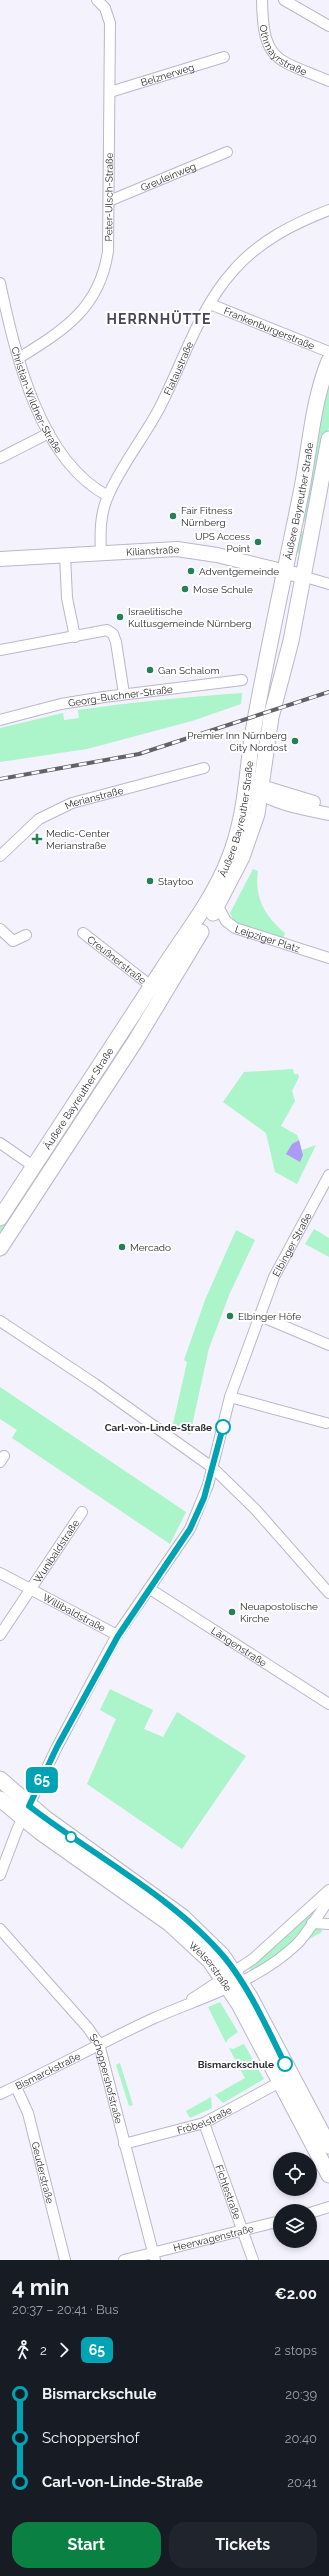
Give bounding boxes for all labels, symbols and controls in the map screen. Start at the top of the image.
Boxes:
street label: Othmayrstraße [257,24,308,77]
street label: Belznerweg [139,61,196,88]
street label: Peter-Ulsch-Straße [103,152,115,241]
street label: Greuleinweg [139,161,198,193]
street label: Frankenburgerstraße [222,305,316,352]
district label: HERRNHÜTTE [107,310,211,327]
street label: Flataustraße [162,340,195,397]
street label: Christian-Wildner-Straße [9,346,64,455]
street label: Äußere Bayreuther Straße [282,442,315,561]
place label: Fair Fitness Nürnberg [181,505,233,528]
marker: Fair Fitness Nürnberg [168,511,178,521]
place label: UPS Access Point [195,531,251,554]
marker: UPS Access Point [253,537,263,547]
street label: Kilianstraße [126,544,180,558]
marker: Adventgemeinde [186,566,196,576]
place label: Adventgemeinde [199,566,279,577]
marker: Mose Schule [180,584,190,594]
place label: Mose Schule [193,584,253,595]
place label: Israelitische Kultusgemeinde Nürnberg [128,606,251,629]
marker: Israelitische Kultusgemeinde Nürnberg [115,612,125,622]
marker: Gan Schalom [145,665,155,675]
place label: Gan Schalom [158,665,220,676]
street label: Georg-Buchner-Straße [67,684,173,709]
place label: Premier Inn Nürnberg City Nordost [187,730,288,753]
marker: Premier Inn Nürnberg City Nordost [290,736,300,746]
street label: Äußere Bayreuther Straße [217,760,255,879]
street label: Merianstraße [63,785,125,812]
place label: Medic-Center Merianstraße [46,828,110,851]
marker: Medic-Center Merianstraße [31,833,43,845]
marker: Staytoo [145,876,155,886]
place label: Staytoo [158,876,193,887]
street label: Leipziger Platz [234,923,301,954]
street label: Creußnerstraße [85,934,148,986]
street label: Äußere Bayreuther Straße [41,1046,116,1151]
street label: Elbinger Straße [270,1211,314,1278]
marker: Mercado [117,1242,127,1252]
place label: Mercado [130,1242,171,1253]
marker: Elbinger Höfe [225,1311,235,1321]
place label: Elbinger Höfe [238,1311,301,1322]
marker: Carl-von-Linde-Straße [215,1419,231,1435]
place label: Carl-von-Linde-Straße [105,1422,212,1433]
street label: Wunibaldstraße [32,1518,81,1585]
street label: Willibaldstraße [41,1592,107,1634]
place label: Neuapostolische Kirche [240,1601,318,1624]
marker: Neuapostolische Kirche [227,1607,237,1617]
street label: Längenstraße [209,1625,269,1669]
line badge: 65 [24,1767,60,1793]
text: 65 [34,1772,50,1788]
unlabelled marker [65,1831,77,1843]
street label: Welserstraße [187,1940,234,1993]
street label: Schoppershofstraße [87,2032,124,2125]
street label: Bismarckstraße [14,2050,82,2092]
marker: Bismarckschule [277,2056,293,2072]
place label: Bismarckschule [198,2059,274,2070]
street label: Fröbelstraße [176,2104,234,2136]
street label: Geuderstraße [29,2141,56,2205]
map controls [273,2152,317,2248]
button: locate [273,2152,317,2196]
street label: Fichtestraße [213,2163,243,2221]
button: layers [273,2204,317,2248]
street label: Heerwagenstraße [172,2223,255,2254]
text: 4 min [12,2274,69,2300]
text: €2.00 [275,2285,317,2303]
text: 20:37 – 20:41 · Bus [12,2302,119,2317]
icon: walk [12,2339,34,2361]
icon: forward [53,2339,75,2361]
text: 65 [89,2342,105,2358]
text: 2 [40,2343,47,2358]
text: 2 stops [274,2343,317,2358]
text: Bismarckschule [42,2385,156,2403]
text: 20:39 [285,2387,317,2402]
text: Schoppershof [42,2429,139,2447]
text: 20:40 [285,2431,317,2446]
text: Carl-von-Linde-Straße [42,2473,203,2491]
text: 20:41 [287,2475,317,2490]
button: Start [12,2522,161,2568]
button: Tickets [169,2522,317,2568]

